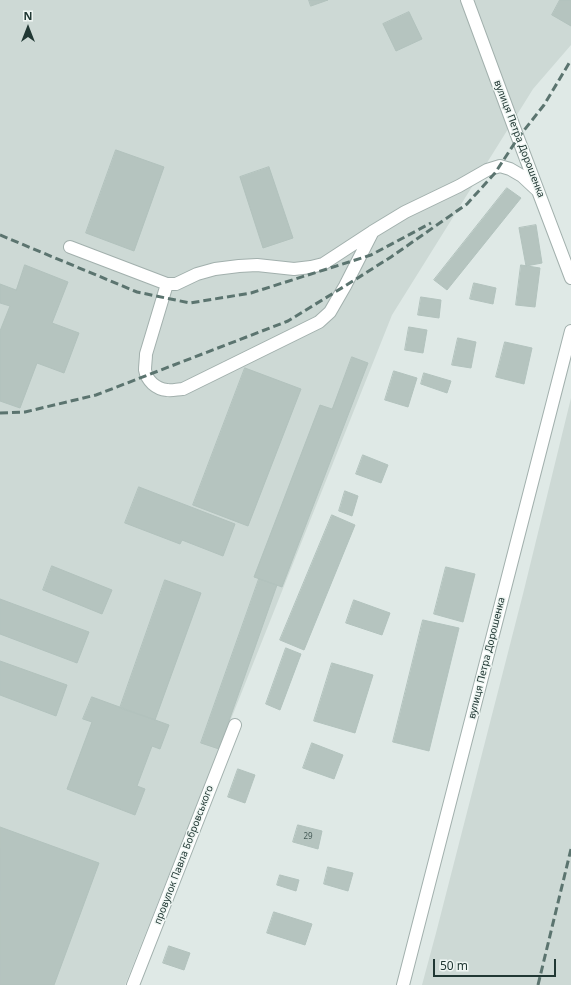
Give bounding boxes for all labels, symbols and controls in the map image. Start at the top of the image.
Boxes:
north arrow [8,8,48,48]
text: N [24,8,32,23]
street label: вулиця Петра Дорошенка [491,79,547,199]
street label: вулиця Петра Дорошенка [466,596,508,720]
street label: провулок Павла Бобровського [152,784,216,926]
house number: 29 [303,832,313,842]
scale bar [435,951,558,977]
text: 50 m [440,957,468,974]

